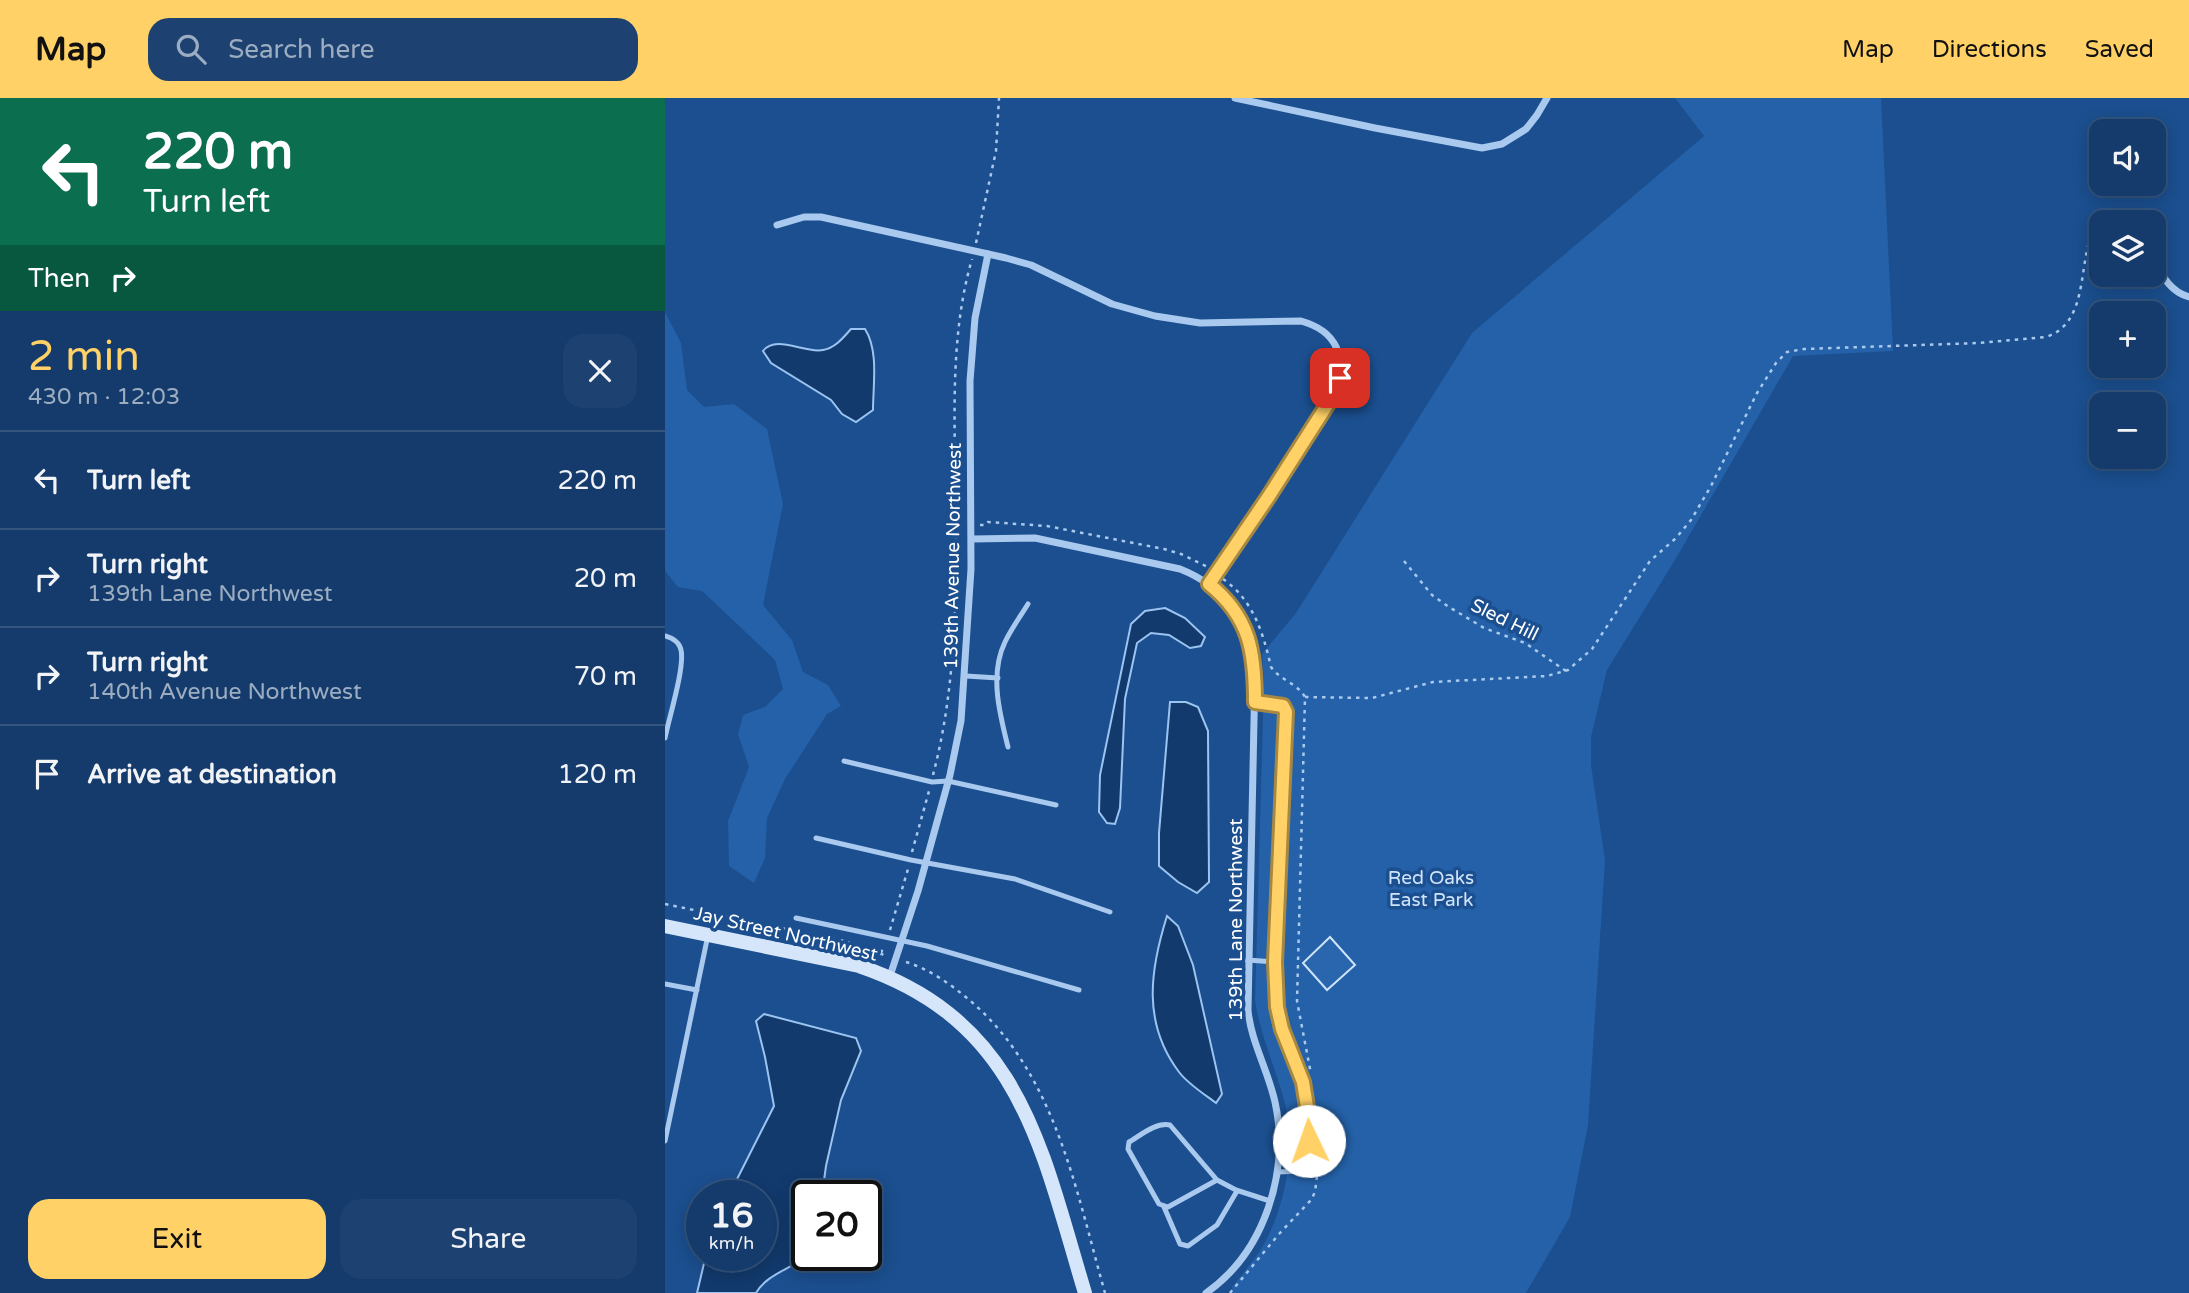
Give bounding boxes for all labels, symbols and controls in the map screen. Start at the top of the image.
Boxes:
search box [148,18,638,81]
text: Map [35,30,106,69]
icon: search [172,30,210,68]
text: Search here [228,34,374,65]
text: Map [1842,35,1894,64]
text: Directions [1932,35,2047,64]
text: Saved [2085,35,2154,64]
map controls [2089,119,2166,469]
button: sound [2089,119,2166,196]
text: 220 m [143,123,293,182]
icon: left [28,126,119,217]
text: Turn left [143,183,270,221]
button: layers [2089,210,2166,287]
icon: right [104,259,142,297]
text: Then [28,263,90,294]
button: + [2089,301,2166,378]
text: 2 min [28,331,140,382]
button: close [563,334,637,408]
pin [1310,348,1370,408]
icon: arrive [1321,359,1359,397]
text: 430 m · 12:03 [28,383,180,411]
button: − [2089,392,2166,469]
street label: 139th Avenue Northwest [940,442,966,670]
icon: left [28,461,66,499]
text: Turn left [87,465,190,496]
text: 220 m [557,465,637,496]
text: Turn right [87,549,208,580]
icon: right [28,559,66,597]
text: 20 m [574,563,637,594]
text: 139th Lane Northwest [87,580,333,608]
street label: Sled Hill [1467,594,1542,646]
text: Turn right [87,647,208,678]
icon: right [28,657,66,695]
text: 70 m [574,661,637,692]
text: 140th Avenue Northwest [87,678,362,706]
icon: arrive [28,755,66,793]
text: Arrive at destination [87,759,337,790]
text: 120 m [557,759,637,790]
street label: 139th Lane Northwest [1225,819,1247,1021]
park label: Red Oaks East Park [1388,867,1474,911]
street label: Jay Street Northwest [692,902,880,966]
position arrow [1272,1104,1346,1178]
speed limit sign: 20 [791,1180,882,1271]
text: 16 [710,1195,753,1237]
button: Exit [28,1199,326,1279]
button: Share [340,1199,637,1279]
text: km/h [709,1232,754,1254]

